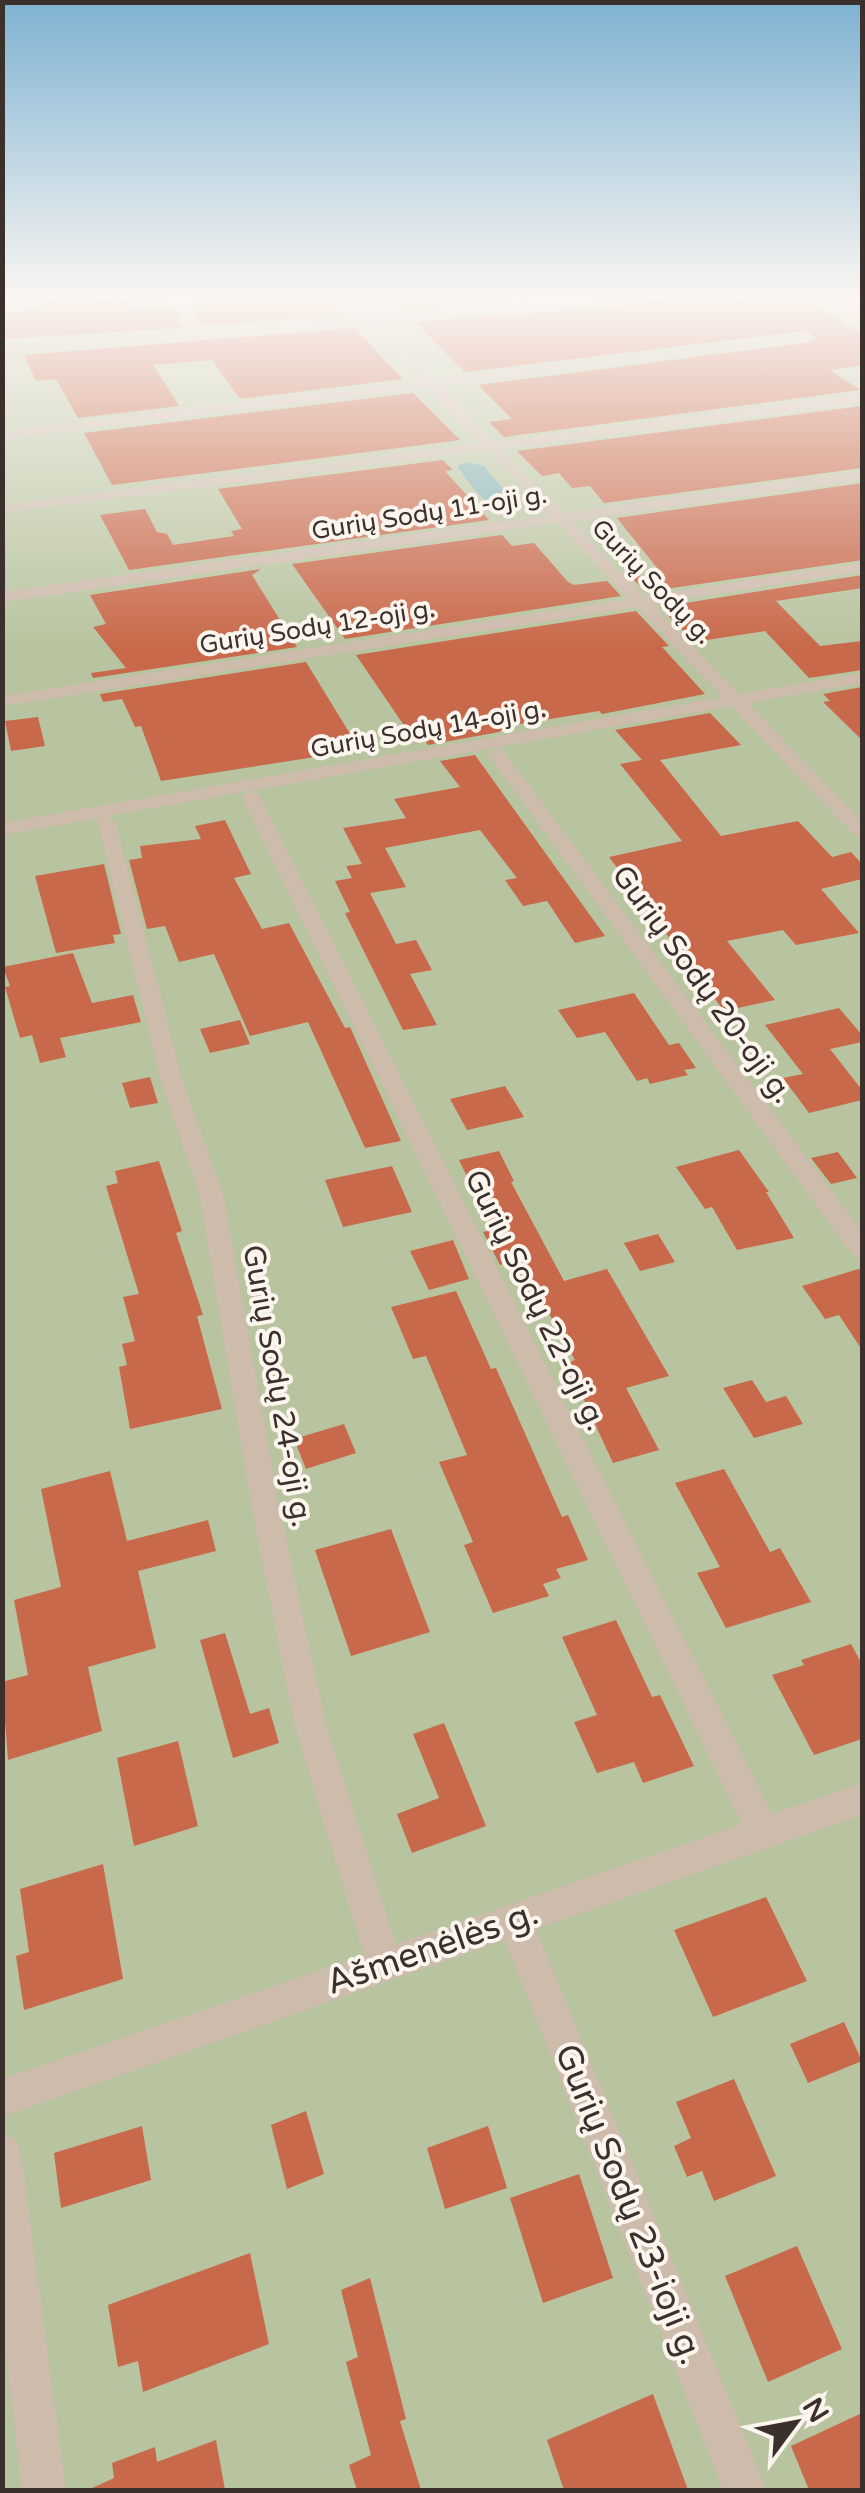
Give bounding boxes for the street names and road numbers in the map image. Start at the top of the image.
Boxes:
street label: Gurių Sodų 11-oji g. [309,480,549,546]
street label: Gurių Sodų g. [585,513,719,650]
street label: Gurių Sodų 12-oji g. [197,594,437,660]
street label: Gurių Sodų 14-oji g. [308,694,548,764]
street label: Gurių Sodų 20-oji g. [604,858,801,1111]
street label: Gurių Sodų 22-oji g. [456,1164,615,1437]
street label: Gurių Sodų 24-oji g. [234,1242,321,1530]
street label: Ašmenėlės g. [321,1892,544,2004]
street label: Gurių Sodų 23-ioji g. [546,2038,713,2371]

